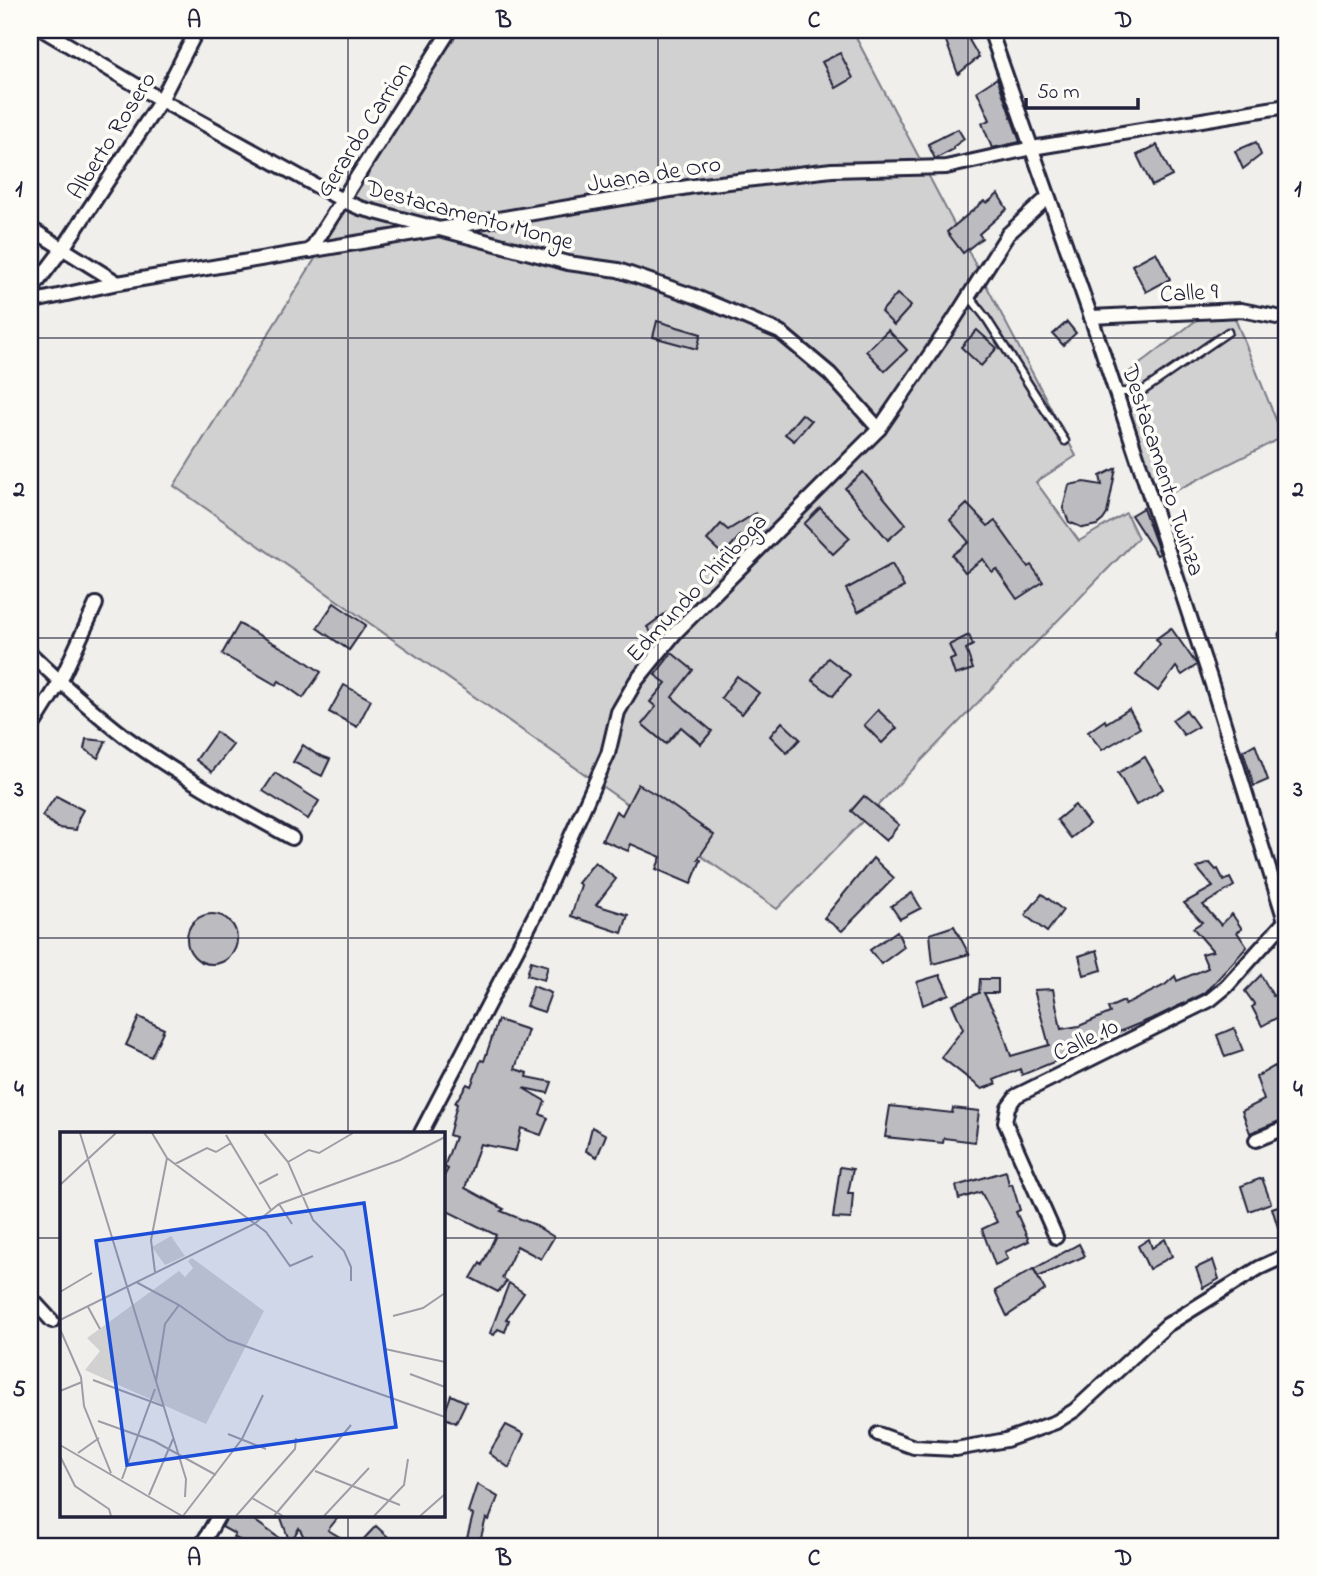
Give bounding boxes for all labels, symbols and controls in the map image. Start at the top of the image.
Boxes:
text: A [187,5,201,38]
text: B [495,5,512,38]
text: C [808,5,821,38]
text: D [1115,5,1132,38]
street label: Gerardo Carrion [308,56,422,205]
street label: Alberto Rosero [60,66,166,207]
scale bar [1026,66,1138,110]
text: 50 m [1037,78,1080,108]
street label: Juana de Oro [585,148,724,203]
street label: Destacamento Monge [361,172,577,261]
text: 1 [15,174,23,207]
text: 1 [1294,174,1302,207]
street label: Calle 9 [1159,275,1220,313]
street label: Destacamento Twinza [1111,360,1212,581]
text: 2 [12,474,25,507]
text: 2 [1291,474,1304,507]
street label: Edmundo Chiriboga [619,506,777,671]
text: 3 [13,774,24,807]
text: 3 [1292,774,1303,807]
street label: Calle 10 [1047,1010,1125,1072]
text: 4 [14,1074,24,1107]
text: 4 [1293,1074,1303,1107]
inset map [60,1132,444,1516]
text: 5 [12,1374,26,1407]
text: 5 [1291,1374,1305,1407]
text: A [187,1543,201,1576]
text: B [495,1543,512,1576]
text: C [808,1543,821,1576]
text: D [1115,1543,1132,1576]

